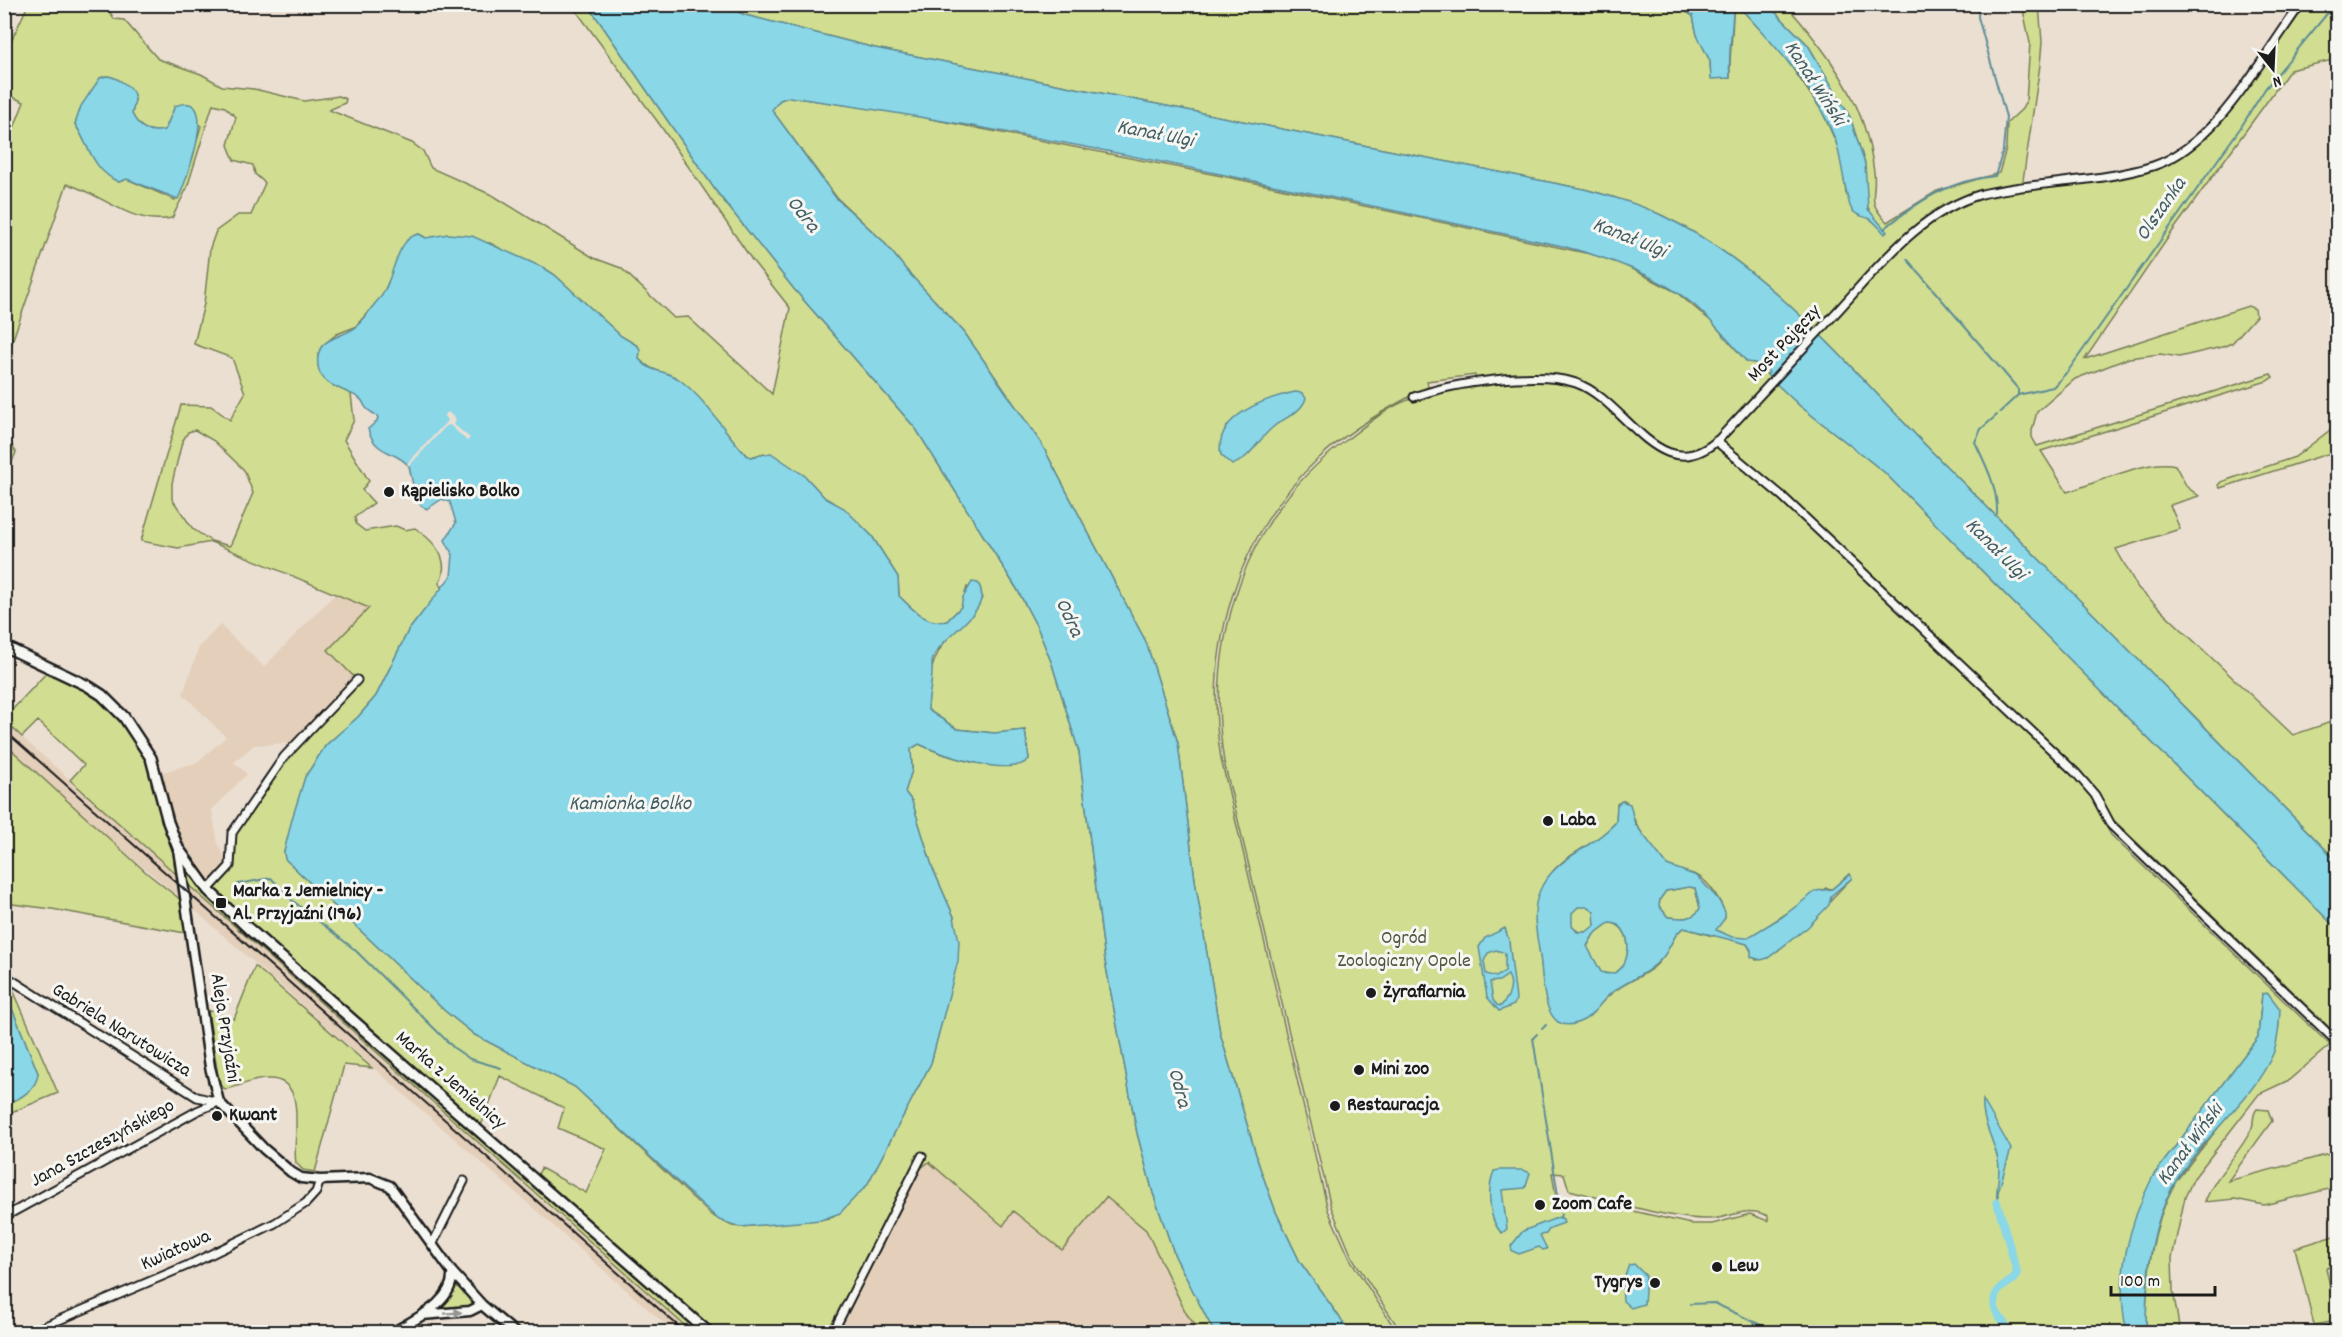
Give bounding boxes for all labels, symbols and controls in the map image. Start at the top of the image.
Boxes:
water label: Kanał Wiński [1775,36,1854,135]
north arrow [2243,39,2303,99]
text: N [2269,69,2284,93]
water label: Kanał Ulgi [1114,113,1199,158]
water label: Olszanka [2129,171,2196,248]
water label: Odra [778,190,827,241]
water label: Kanał Ulgi [1588,211,1673,269]
street label: Most Pajęczy [1742,298,1829,389]
place label: Kąpielisko Bolko [401,478,520,506]
marker: Kąpielisko Bolko [382,485,396,499]
water label: Kanał Ulgi [1957,512,2035,590]
water label: Odra [1046,594,1090,643]
water label: Kamionka Bolko [569,790,693,820]
place label: Laba [1560,807,1596,835]
marker: Laba [1541,814,1555,828]
place label: Marka z Jemielnicy - Al. Przyjaźni (196) [233,878,384,929]
marker: Marka z Jemielnicy - Al. Przyjaźni (196) [214,896,228,910]
park label: Ogród Zoologiczny Opole [1337,925,1471,976]
street label: Aleja Przyjaźni [202,971,247,1085]
street label: Gabriela Narutowicza [46,977,197,1086]
place label: Żyrafiarnia [1383,979,1466,1007]
marker: Żyrafiarnia [1364,986,1378,1000]
street label: Marka z Jemielnicy [388,1025,512,1138]
place label: Mini zoo [1371,1056,1429,1084]
marker: Mini zoo [1352,1063,1366,1077]
water label: Odra [1158,1065,1198,1112]
place label: Restauracja [1347,1092,1439,1120]
street label: Jana Szczeszyńskiego [26,1093,180,1195]
water label: Kanał Wiński [2150,1095,2234,1192]
marker: Restauracja [1328,1099,1342,1113]
place label: Kwant [229,1102,278,1130]
marker: Kwant [210,1109,224,1123]
place label: Zoom Cafe [1552,1191,1632,1219]
marker: Zoom Cafe [1533,1198,1547,1212]
street label: Kwiatowa [137,1223,216,1279]
place label: Lew [1729,1253,1759,1281]
scale bar [2111,1259,2214,1297]
marker: Lew [1710,1260,1724,1274]
place label: Tygrys [1594,1269,1643,1297]
text: 100 m [2120,1270,2160,1295]
marker: Tygrys [1648,1276,1662,1290]
one-way arrow [443,1308,462,1318]

